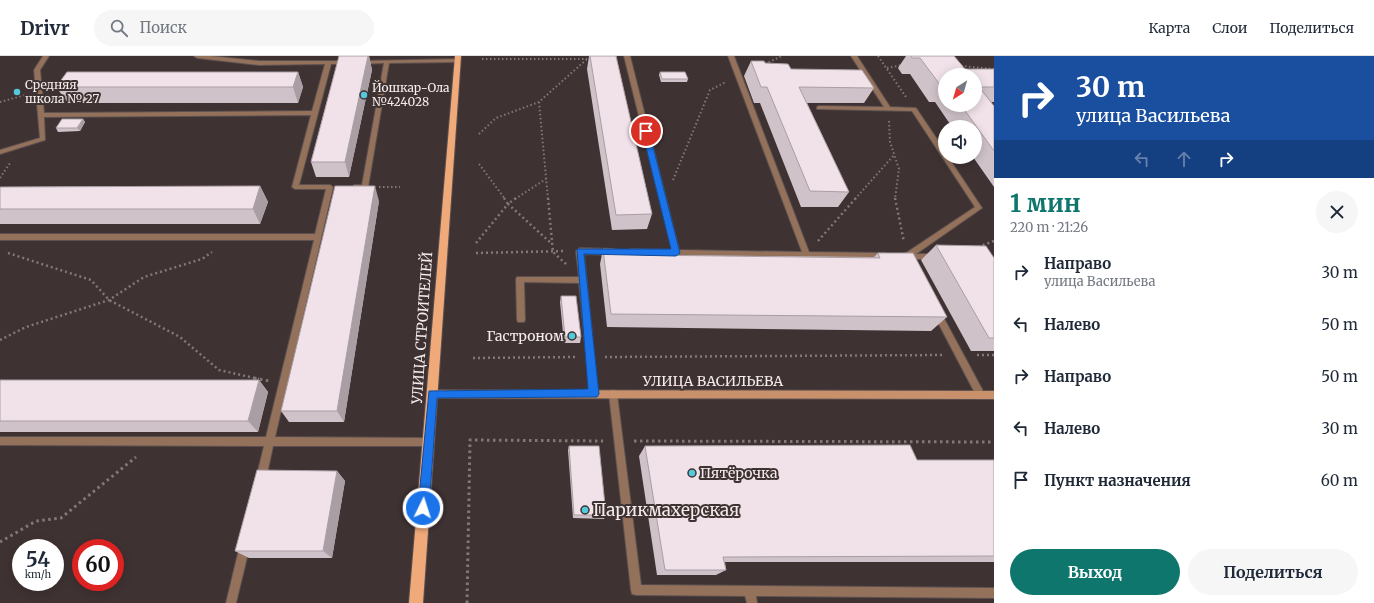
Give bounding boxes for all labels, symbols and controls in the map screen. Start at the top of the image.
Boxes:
search box [94,10,374,46]
text: Drivr [20,16,70,40]
icon: search [108,17,130,39]
text: Поиск [140,18,187,37]
text: Карта [1148,19,1190,37]
text: Слои [1212,19,1247,37]
text: Поделиться [1269,19,1354,37]
north arrow [938,68,982,112]
map controls [938,68,982,164]
text: 30 m [1076,69,1145,105]
icon: right [1010,72,1062,124]
place label: Средняя школа № 27 [25,77,100,106]
place label: Йошкар-Ола №424028 [372,80,450,109]
marker: Средняя школа № 27 [12,87,22,97]
marker: Йошкар-Ола №424028 [359,90,369,100]
text: улица Васильева [1076,104,1230,127]
pin [629,114,663,148]
icon: arrive [635,120,657,142]
button: sound [938,120,982,164]
icon: left [1131,148,1153,170]
icon: ahead [1173,148,1195,170]
icon: right [1215,148,1237,170]
text: 1 мин [1010,188,1081,219]
button: close [1316,191,1358,233]
text: 220 m · 21:26 [1010,219,1088,236]
street label: УЛИЦА СТРОИТЕЛЕЙ [408,251,436,406]
text: Направо [1044,254,1111,273]
icon: right [1010,261,1032,283]
text: 30 m [1321,263,1358,282]
text: улица Васильева [1044,273,1156,290]
icon: left [1010,313,1032,335]
text: Налево [1044,315,1100,334]
text: 50 m [1321,315,1358,334]
place label: Гастроном [487,327,565,345]
marker: Гастроном [567,331,577,341]
icon: right [1010,365,1032,387]
text: Направо [1044,367,1111,386]
text: 50 m [1321,367,1358,386]
street label: УЛИЦА ВАСИЛЬЕВА [642,372,783,390]
icon: left [1010,417,1032,439]
text: Налево [1044,419,1100,438]
text: 30 m [1321,419,1358,438]
place label: Пятёрочка [700,464,778,482]
marker: Пятёрочка [687,468,697,478]
icon: arrive [1010,469,1032,491]
text: Пункт назначения [1044,471,1191,490]
text: 60 m [1321,471,1358,490]
position arrow [402,487,444,529]
place label: Парикмахерская [593,499,739,521]
marker: Парикмахерская [580,505,590,515]
speed limit sign: 60 [72,539,124,591]
text: 54 [26,547,50,572]
button: Выход [1010,549,1180,595]
button: Поделиться [1188,549,1358,595]
text: km/h [25,568,51,581]

